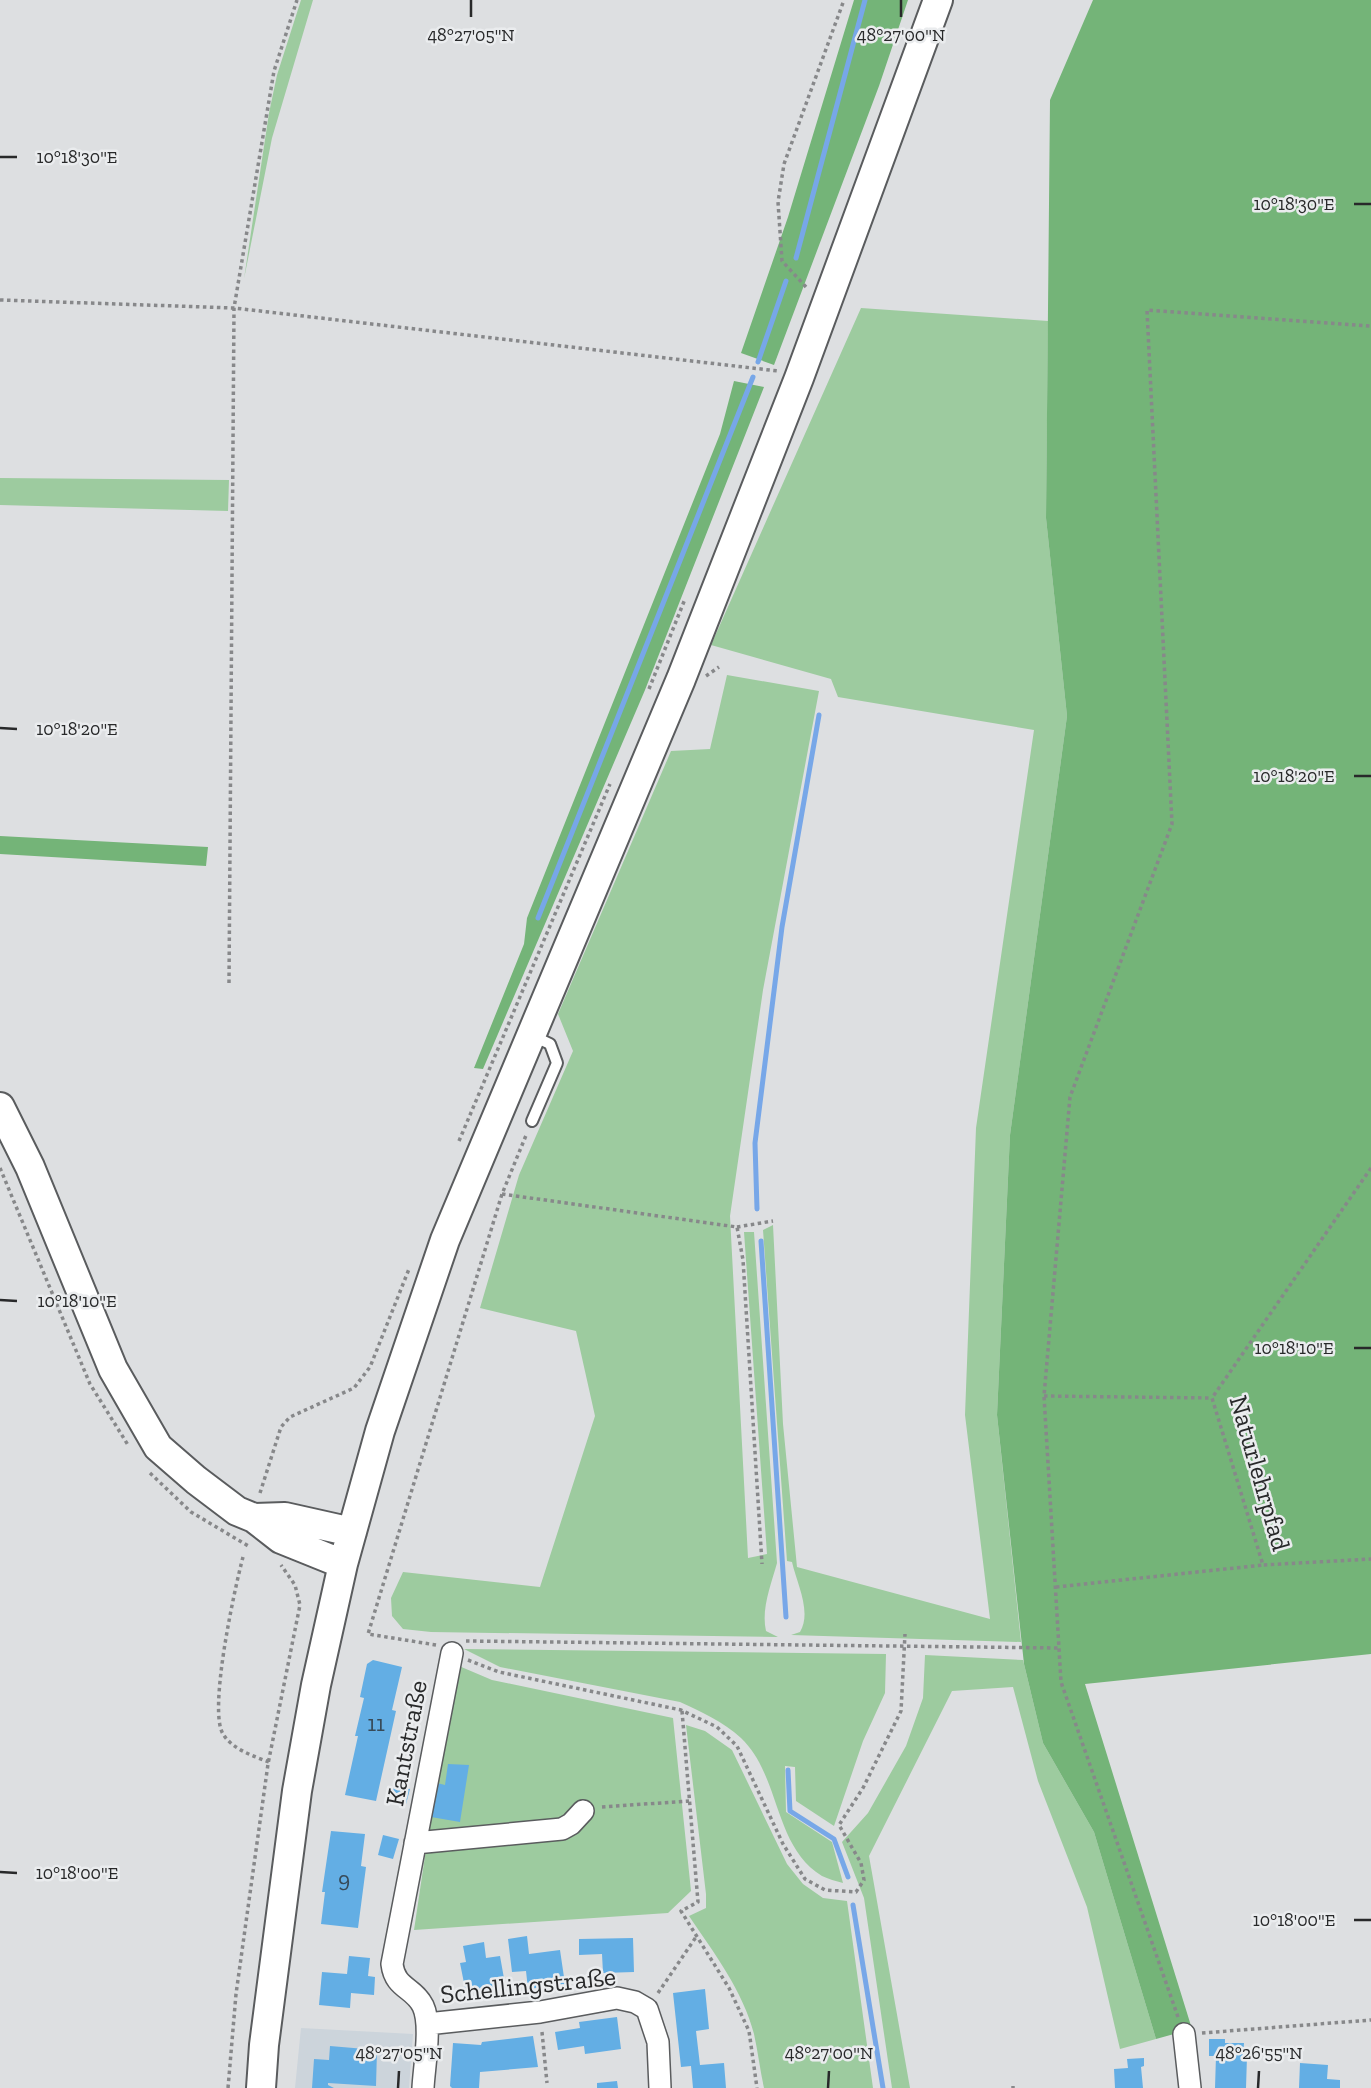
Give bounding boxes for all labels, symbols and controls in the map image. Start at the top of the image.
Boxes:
text: 48°27'05"N [427,24,515,46]
text: 48°27'00"N [857,24,945,46]
text: 10°18'30"E [37,146,117,168]
text: 10°18'30"E [1254,193,1334,215]
text: 10°18'20"E [36,718,118,740]
text: 10°18'20"E [1253,765,1335,787]
text: 10°18'10"E [37,1290,117,1312]
text: 10°18'10"E [1254,1337,1334,1359]
street label: Naturlehrpfad [1223,1392,1297,1554]
street label: Kantstraße [378,1677,434,1809]
house number: 11 [367,1709,385,1737]
text: 10°18'00"E [36,1862,118,1884]
house number: 9 [338,1865,350,1893]
text: 10°18'00"E [1253,1909,1335,1931]
street label: Schellingstraße [439,1960,617,2010]
text: 48°27'05"N [355,2042,443,2064]
text: 48°27'00"N [785,2042,873,2064]
text: 48°26'55"N [1215,2042,1303,2064]

